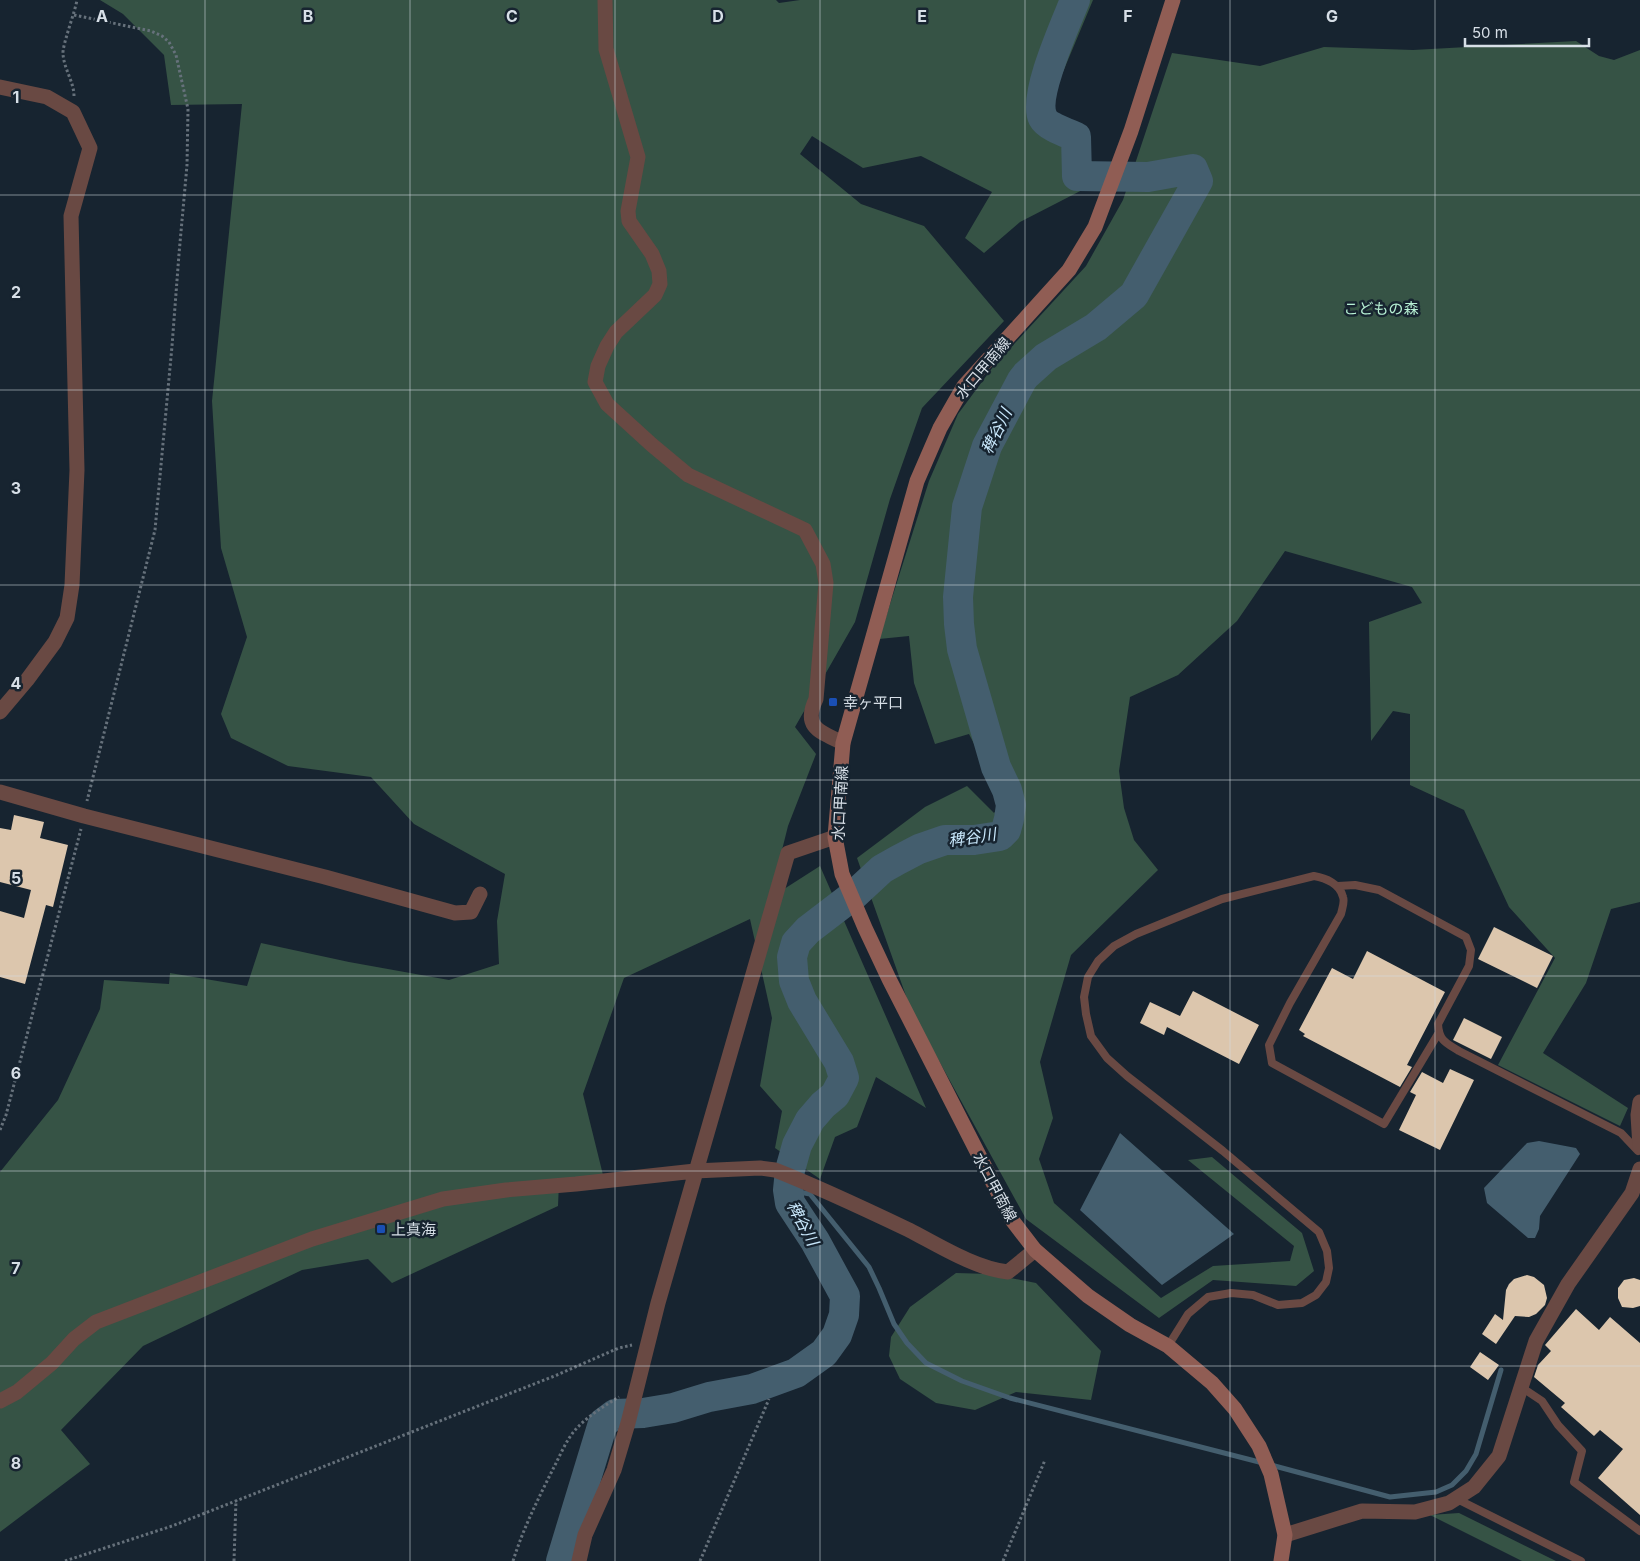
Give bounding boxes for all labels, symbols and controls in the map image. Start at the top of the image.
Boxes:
text: A [96,6,108,26]
text: B [303,6,313,26]
text: C [506,6,518,26]
text: D [712,6,724,26]
text: E [917,6,927,26]
text: F [1123,6,1133,26]
text: G [1326,6,1338,26]
scale bar [1465,15,1589,47]
text: 50 m [1472,23,1508,42]
text: 1 [13,87,19,107]
text: 2 [11,282,21,302]
park label: こどもの森 [1343,299,1419,318]
street label: 水口甲南線 [952,333,1014,403]
water label: 稗谷川 [976,403,1016,457]
text: 3 [11,478,21,498]
text: 4 [11,673,22,693]
place label: 幸ヶ平口 [843,693,903,712]
marker: 幸ヶ平口 [827,696,839,708]
street label: 水口甲南線 [829,765,851,841]
water label: 稗谷川 [947,823,999,850]
text: 5 [11,868,21,888]
text: 6 [11,1063,21,1083]
street label: 水口甲南線 [969,1149,1021,1225]
water label: 稗谷川 [783,1197,824,1251]
place label: 上真海 [391,1220,436,1239]
marker: 上真海 [375,1223,387,1235]
text: 7 [11,1258,21,1278]
text: 8 [11,1453,21,1473]

